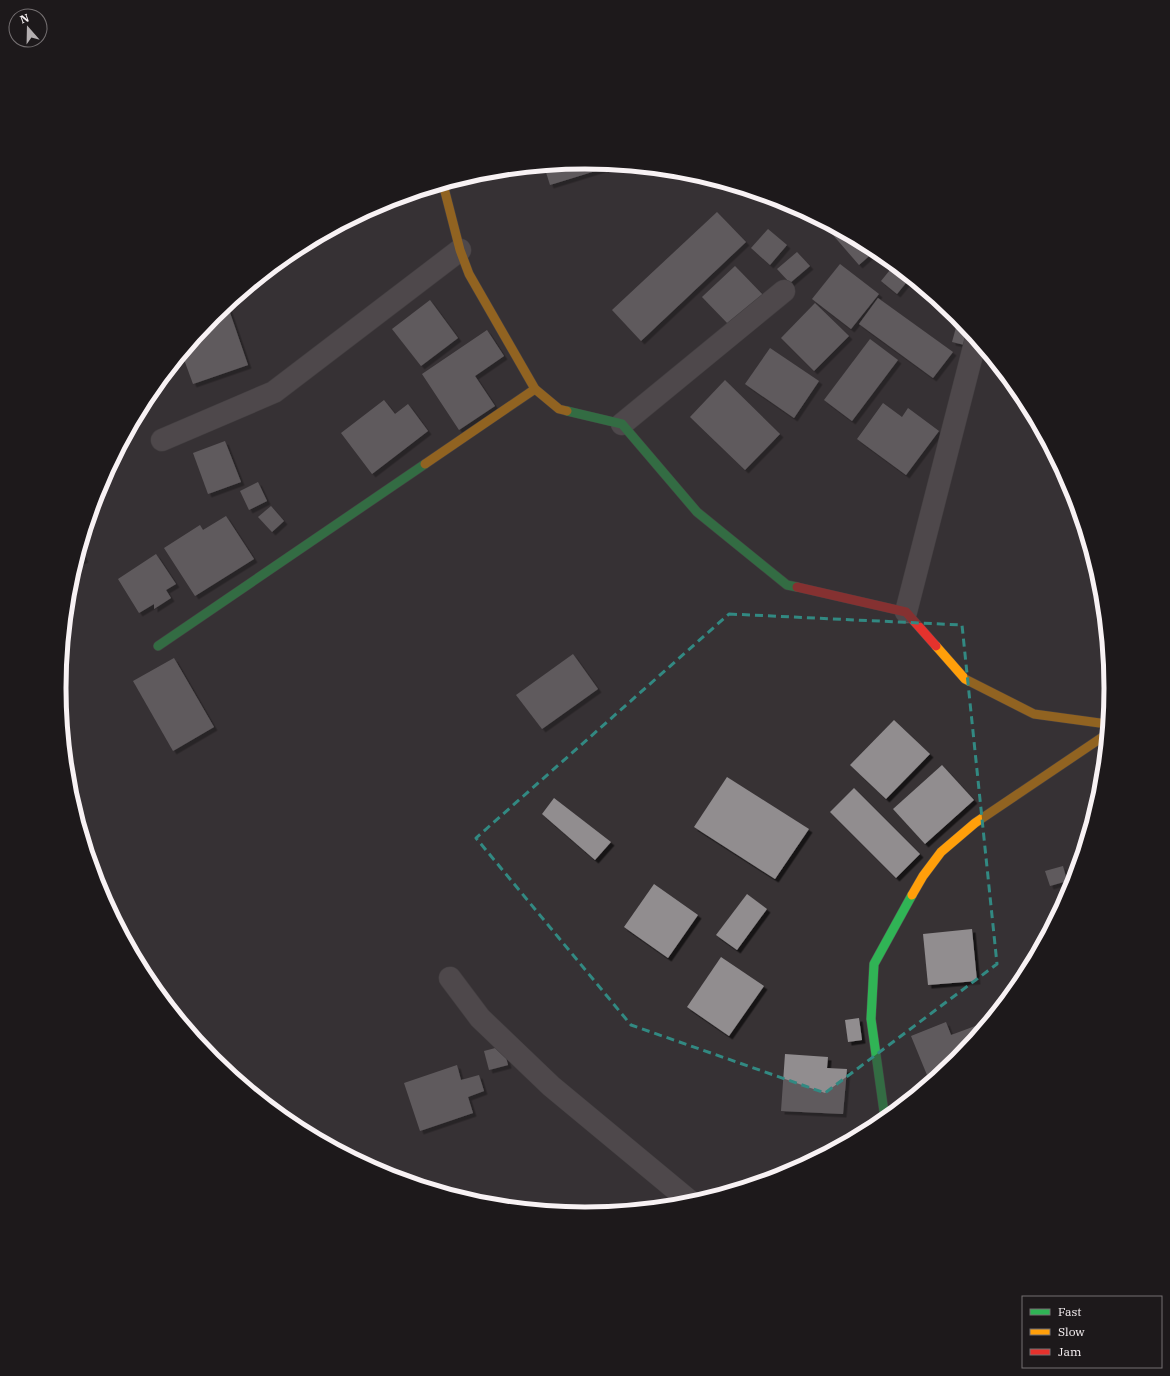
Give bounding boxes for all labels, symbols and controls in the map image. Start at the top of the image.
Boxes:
north arrow [8,8,48,48]
text: N [18,10,31,27]
legend [1022,1296,1162,1368]
text: Fast [1058,1304,1082,1319]
text: Slow [1058,1324,1085,1339]
text: Jam [1058,1344,1082,1359]

